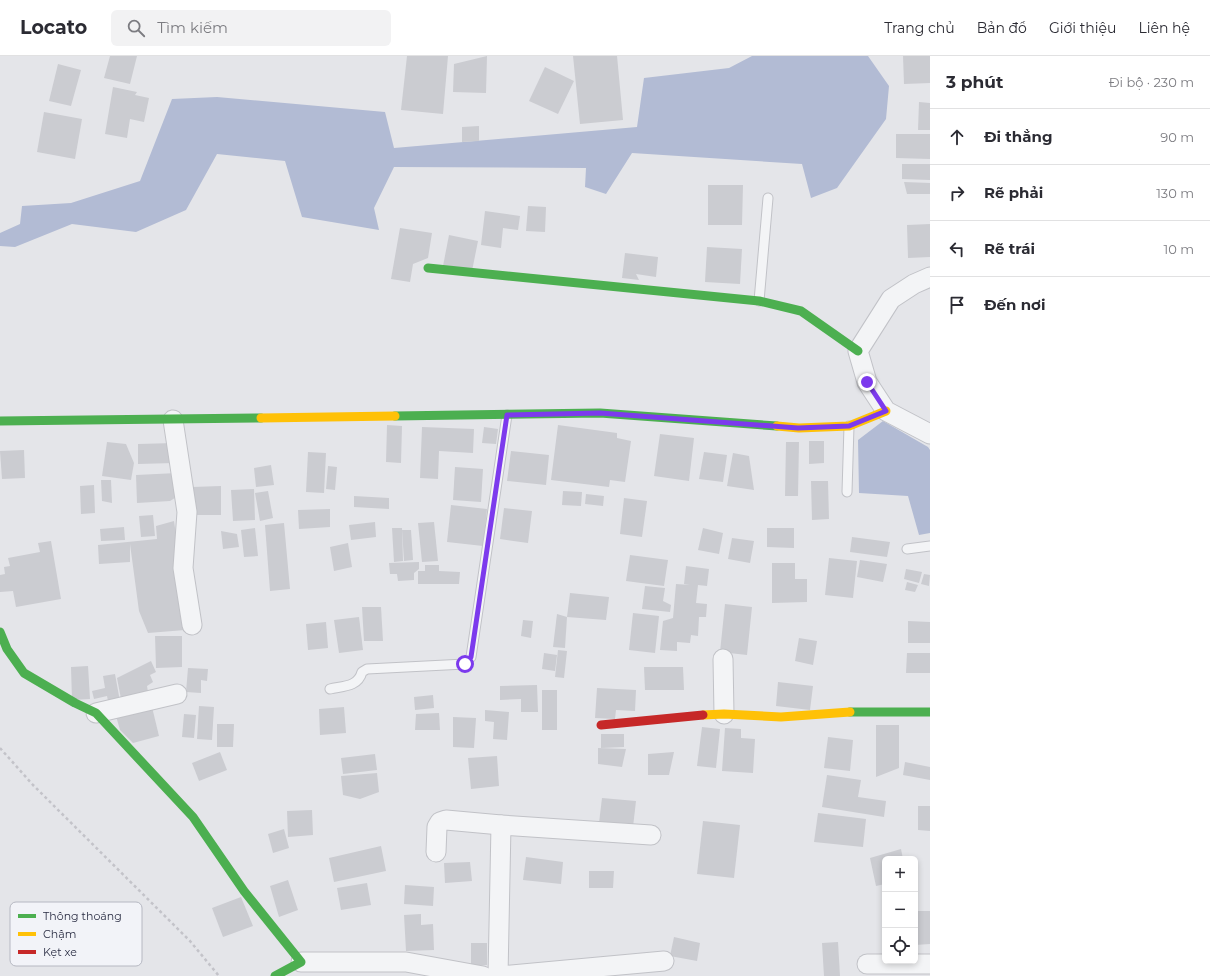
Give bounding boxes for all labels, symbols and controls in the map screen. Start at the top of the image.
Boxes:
search box [111,10,391,46]
text: Locato [20,16,87,39]
icon: search [125,17,147,39]
text: Tìm kiếm [157,18,228,37]
text: Trang chủ [884,19,955,37]
text: Bản đồ [977,19,1027,37]
text: Giới thiệu [1049,19,1116,37]
text: Liên hệ [1138,19,1190,37]
text: 3 phút [946,72,1003,92]
text: Đi bộ · 230 m [1109,74,1194,90]
icon: ahead [946,126,968,148]
text: Đi thẳng [984,127,1052,146]
text: 90 m [1160,129,1194,145]
icon: right [946,182,968,204]
text: Rẽ phải [984,183,1043,202]
text: 130 m [1156,185,1194,201]
icon: left [946,238,968,260]
text: Rẽ trái [984,239,1035,258]
text: 10 m [1164,241,1194,257]
icon: arrive [946,294,968,316]
text: Đến nơi [984,295,1045,314]
route end [858,373,876,391]
route start [456,655,474,673]
map controls [882,856,918,964]
button: + [882,856,918,892]
button: − [882,892,918,928]
legend [10,902,142,966]
text: Thông thoáng [43,909,122,923]
text: Chậm [43,927,76,941]
button: locate [882,928,918,964]
text: Kẹt xe [43,945,77,959]

